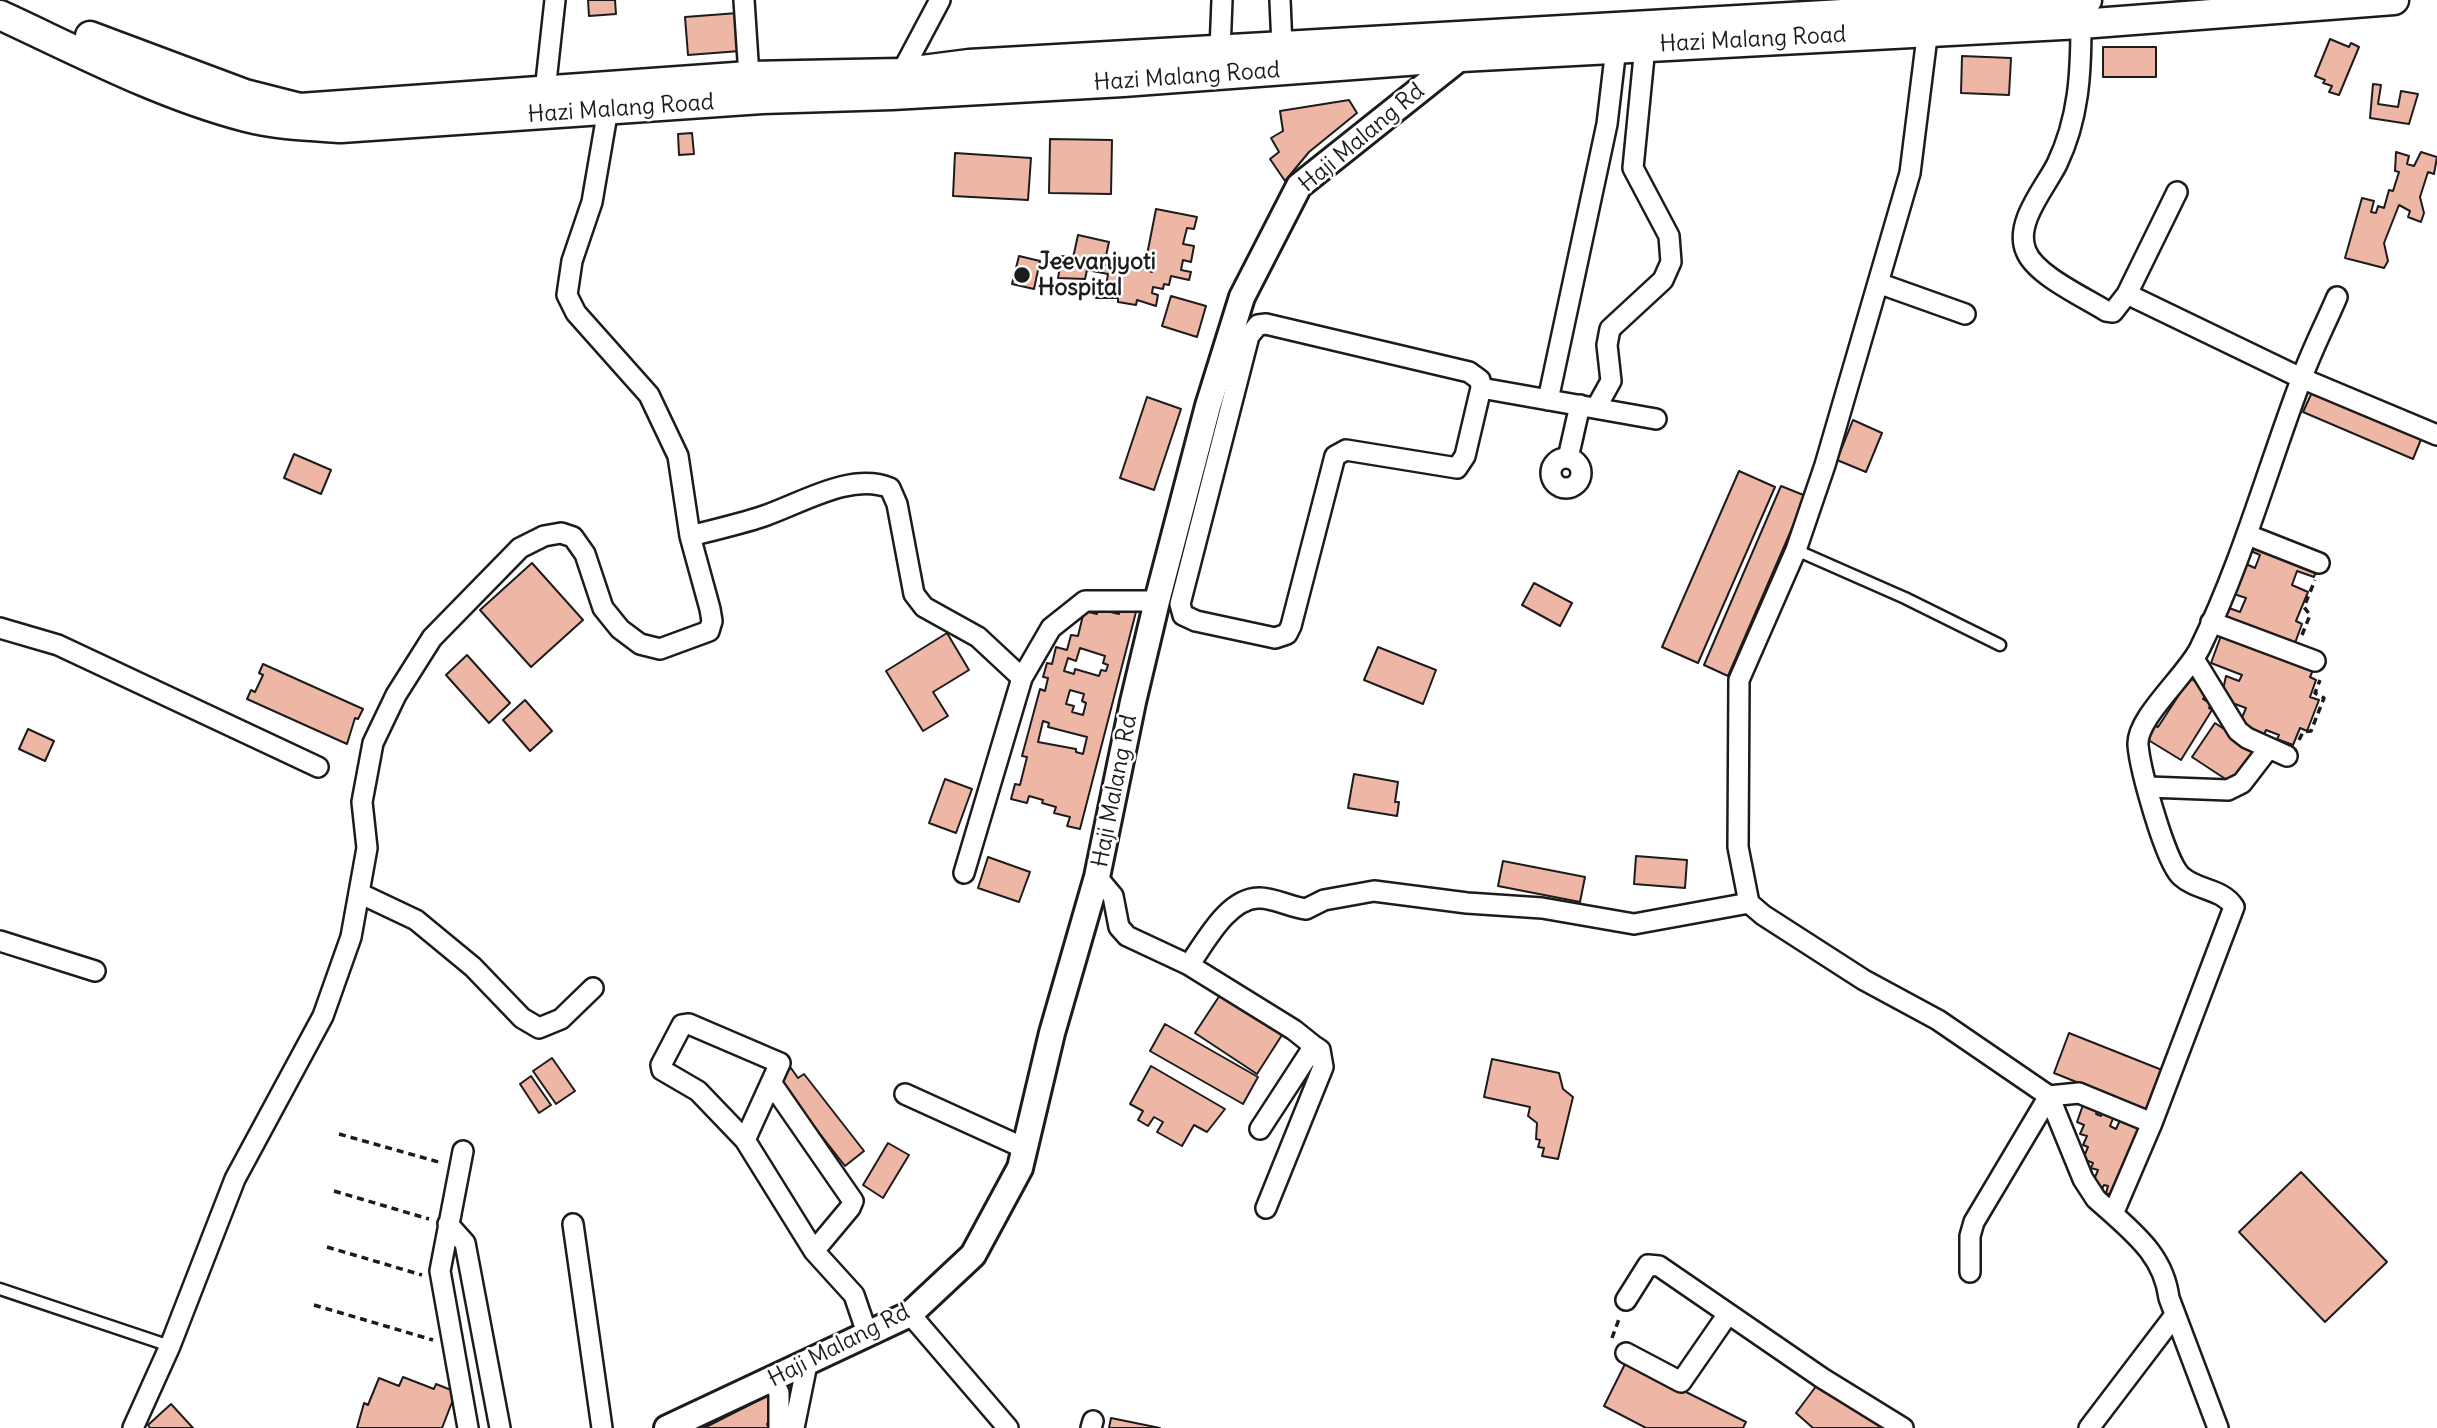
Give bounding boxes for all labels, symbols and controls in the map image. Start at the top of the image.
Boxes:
street label: Hazi Malang Road [1659,21,1847,59]
street label: Hazi Malang Road [1093,57,1281,97]
street label: Haji Malang Rd [1294,78,1430,198]
street label: Hazi Malang Road [527,89,715,129]
place label: Jeevanjyoti Hospital [1038,248,1156,302]
marker: Jeevanjyoti Hospital [1012,265,1032,285]
street label: Haji Malang Rd [1087,712,1143,870]
street label: Haji Malang Rd [764,1299,914,1393]

